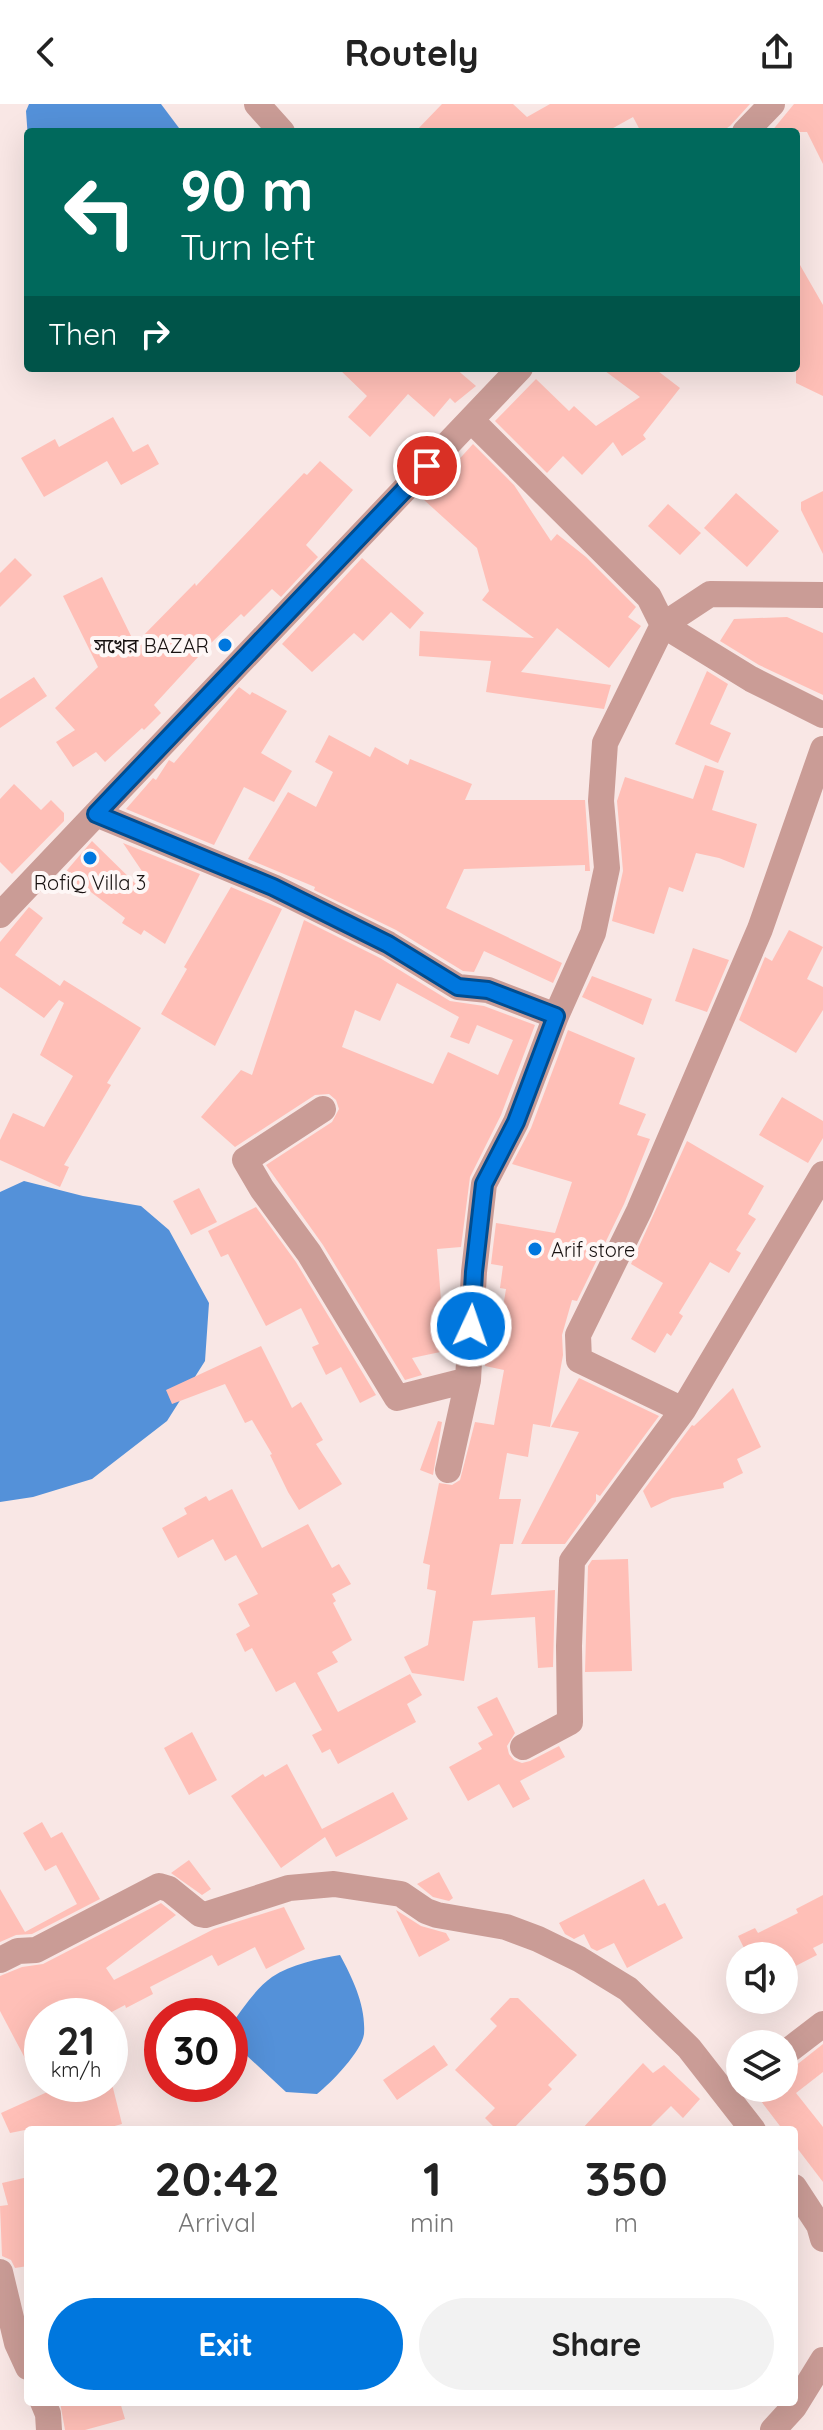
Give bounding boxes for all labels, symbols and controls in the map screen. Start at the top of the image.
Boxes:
icon: back [24,30,68,74]
text: Routely [344,30,479,75]
icon: share [755,30,799,74]
text: 90 m [180,155,314,225]
icon: left [48,160,152,264]
text: Turn left [180,224,316,269]
icon: right [133,312,177,356]
text: Then [48,315,117,353]
pin [393,432,461,500]
icon: arrive [405,444,449,488]
place label: সখের BAZAR [93,633,209,658]
marker: সখের BAZAR [216,636,234,654]
marker: RofiQ Villa 3 [81,849,99,867]
place label: RofiQ Villa 3 [34,870,146,895]
place label: Arif store [551,1237,635,1262]
marker: Arif store [526,1240,544,1258]
position arrow [429,1284,513,1368]
map controls [726,1942,798,2102]
button: sound [726,1942,798,2014]
speed limit sign: 30 [144,1998,248,2102]
text: 21 [57,2015,95,2065]
button: layers [726,2030,798,2102]
text: km/h [51,2057,101,2082]
text: 20:42 [154,2148,280,2208]
text: 1 [423,2148,442,2208]
text: 350 [585,2148,668,2208]
text: Arrival [178,2206,256,2239]
text: min [410,2206,454,2239]
text: m [614,2206,638,2239]
button: Exit [48,2298,403,2390]
button: Share [419,2298,774,2390]

